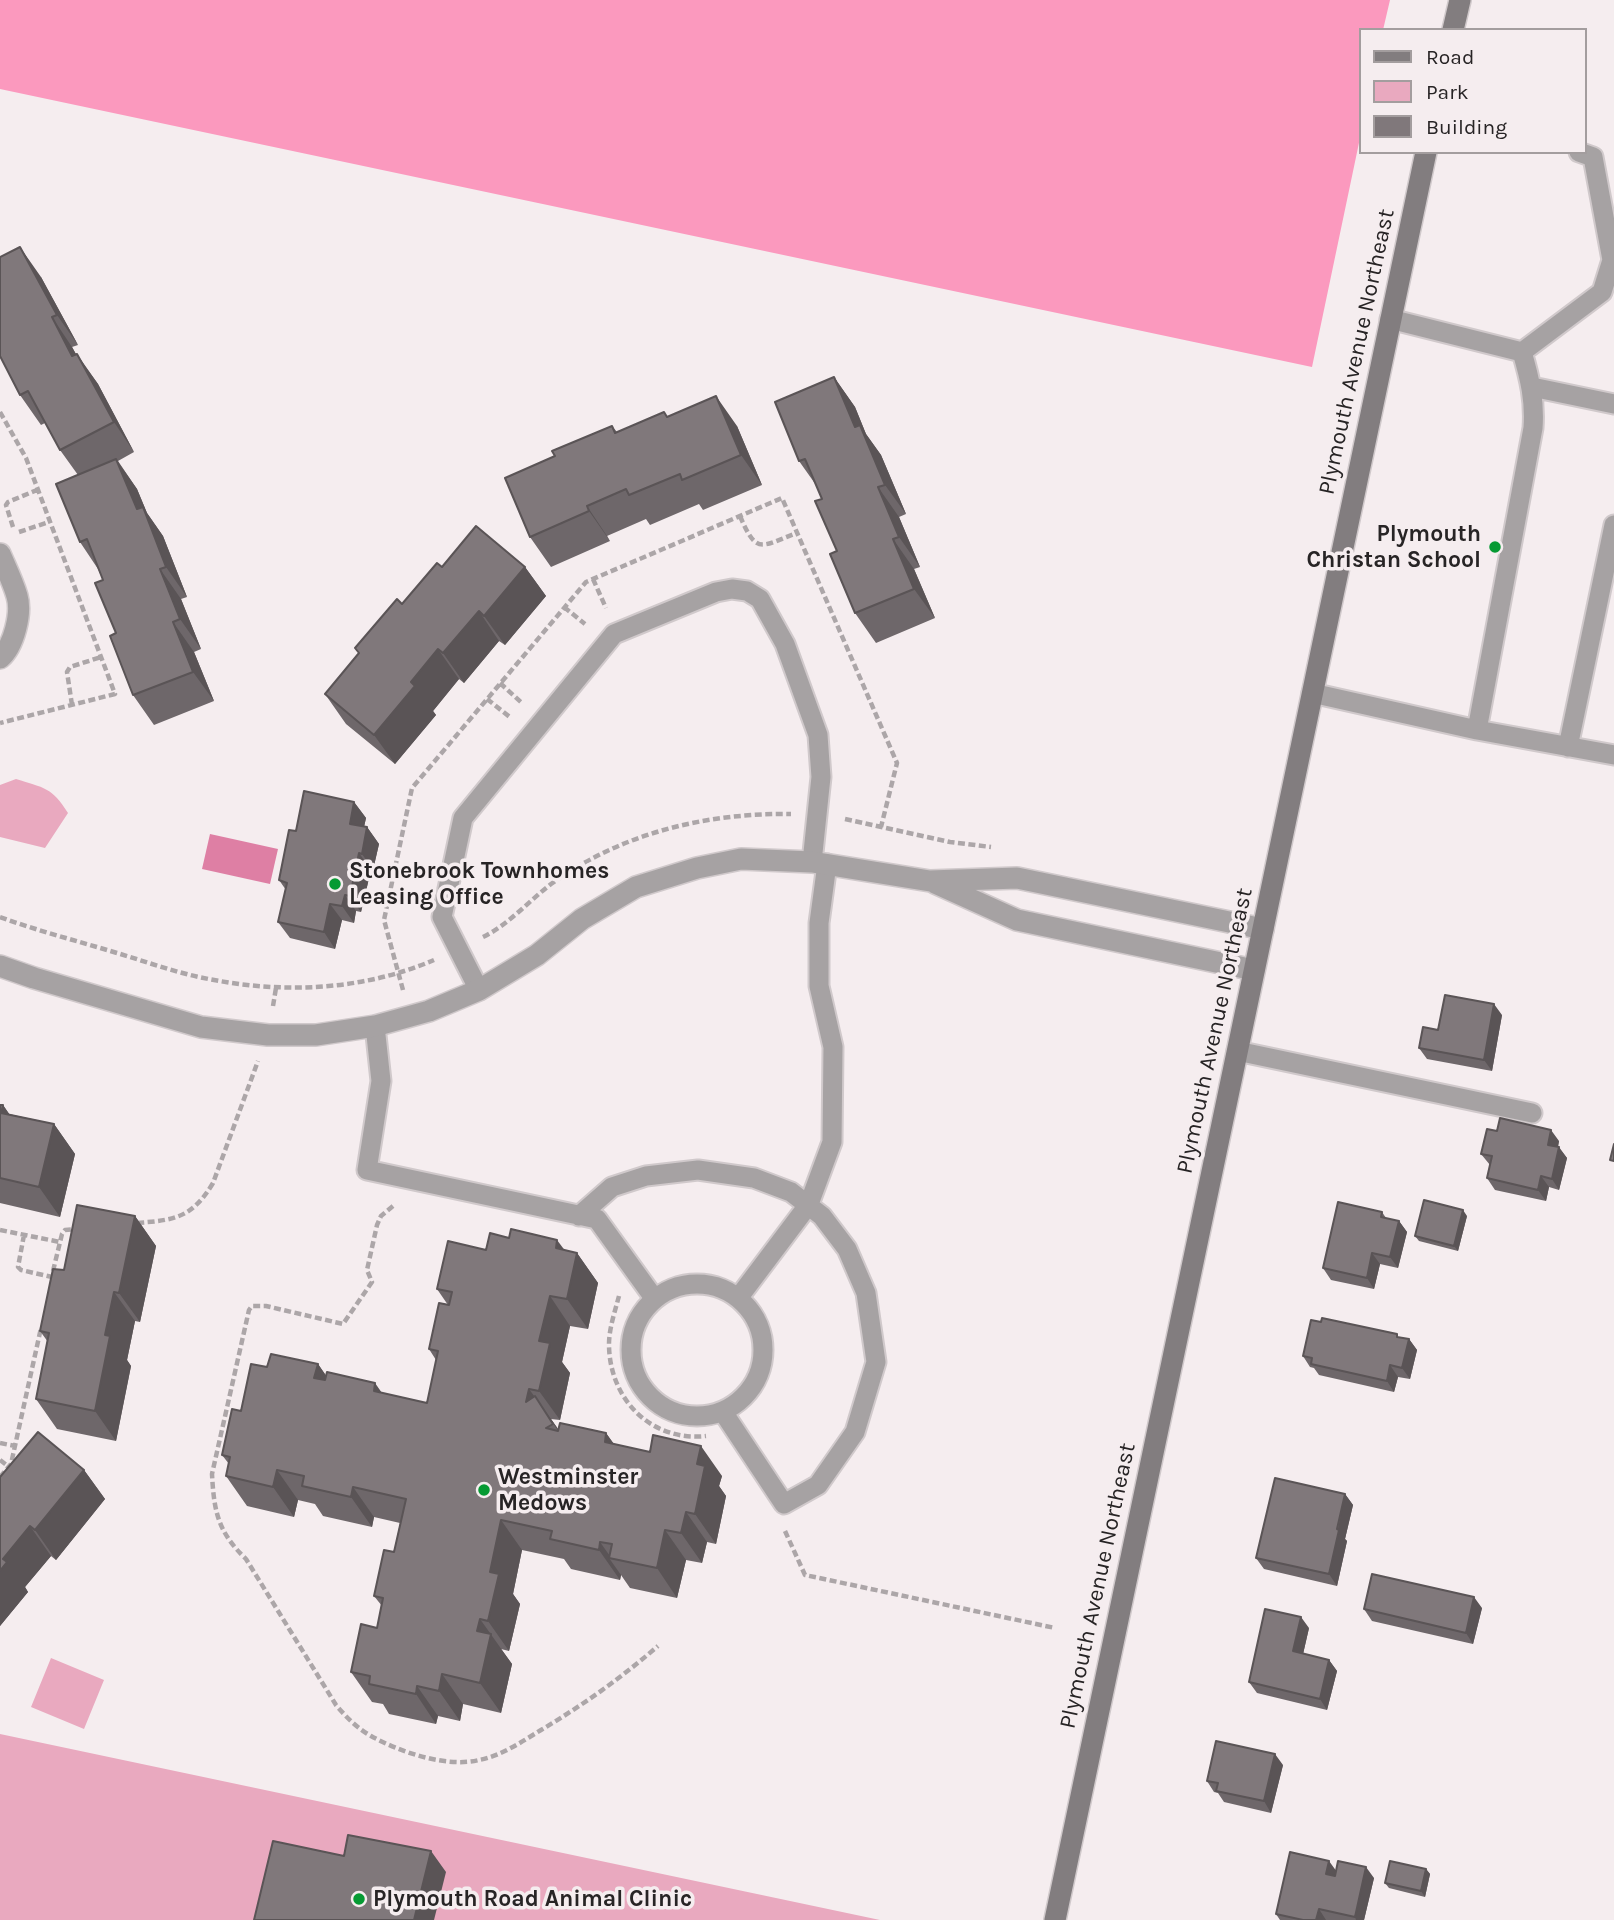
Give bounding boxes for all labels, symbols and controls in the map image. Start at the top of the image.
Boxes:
legend [1358,28,1586,154]
text: Road [1426,45,1474,69]
text: Park [1426,80,1469,104]
text: Building [1426,115,1507,139]
street label: Plymouth Avenue Northeast [1313,207,1401,497]
place label: Plymouth Christan School [1307,520,1481,574]
marker: Plymouth Christan School [1487,539,1503,555]
place label: Stonebrook Townhomes Leasing Office [349,857,609,911]
marker: Stonebrook Townhomes Leasing Office [327,876,343,892]
street label: Plymouth Avenue Northeast [1171,886,1259,1176]
street label: Plymouth Avenue Northeast [1054,1441,1142,1731]
place label: Westminster Medows [498,1463,638,1517]
marker: Westminster Medows [476,1482,492,1498]
place label: Plymouth Road Animal Clinic [373,1885,692,1913]
marker: Plymouth Road Animal Clinic [351,1891,367,1907]

